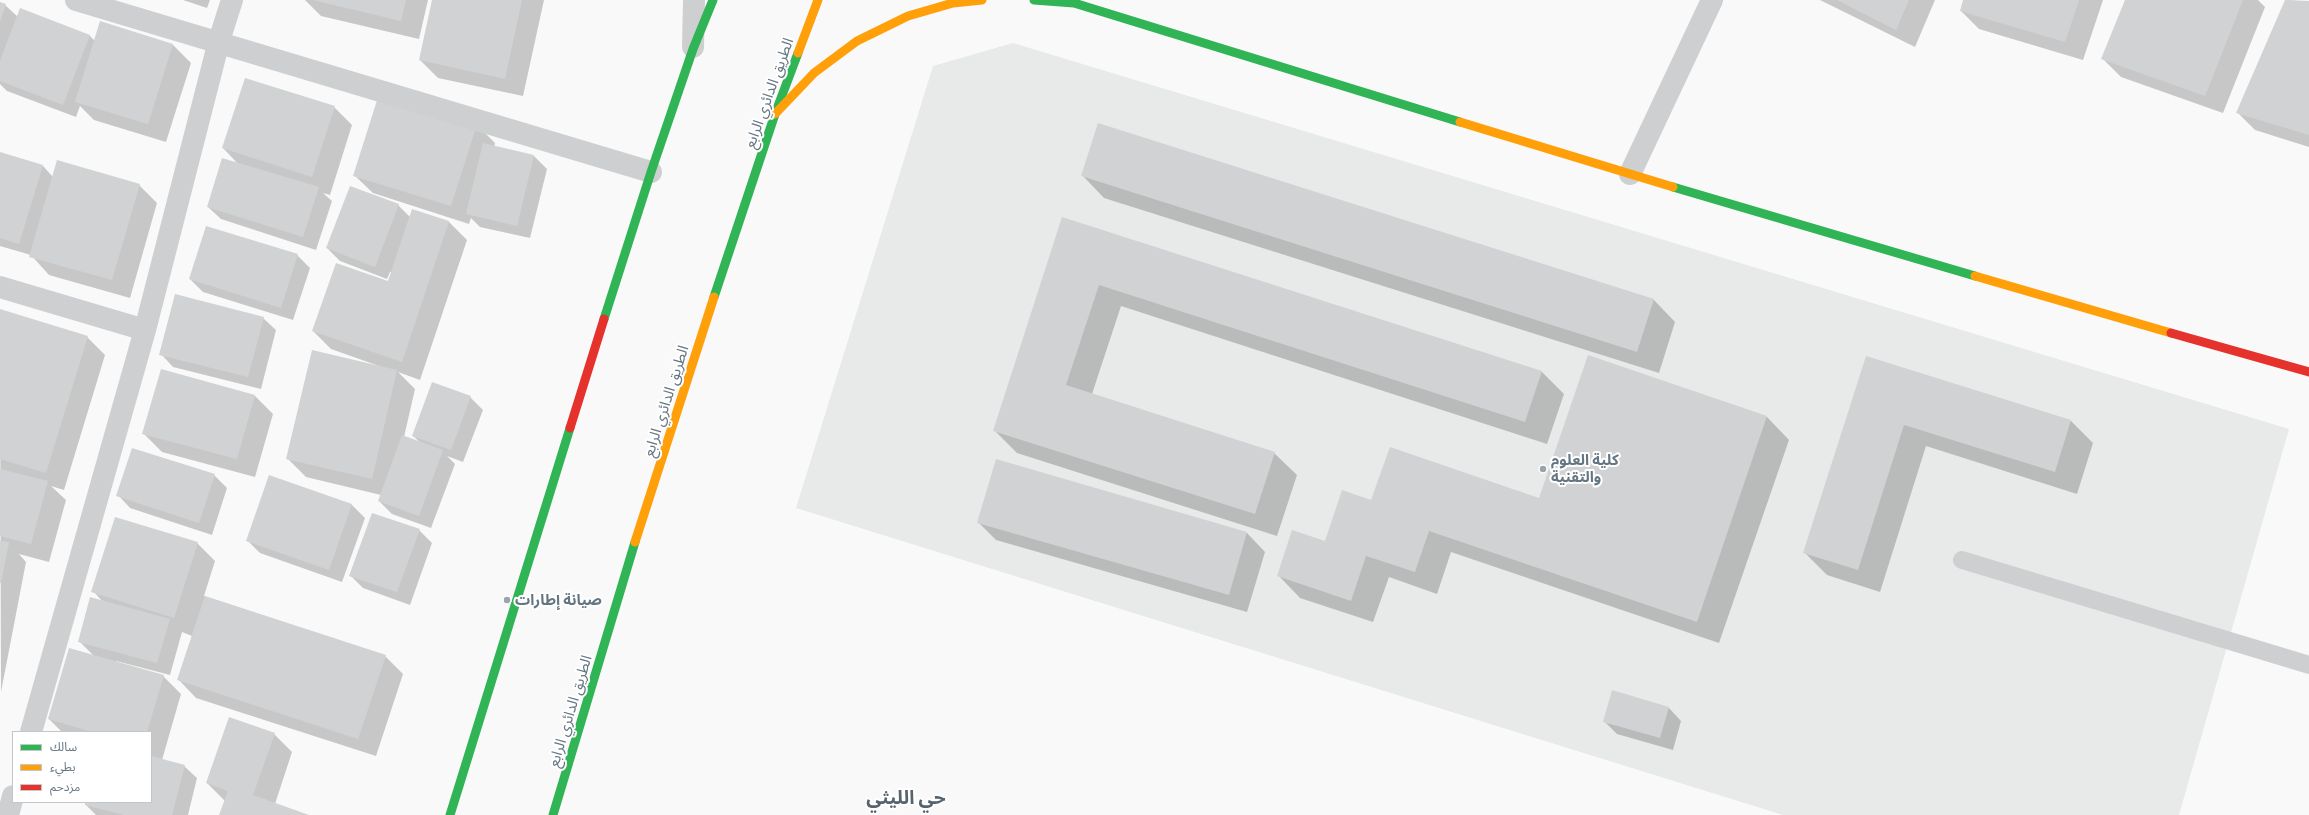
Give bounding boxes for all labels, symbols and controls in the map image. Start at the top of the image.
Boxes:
street label: الطريق الدائري الرابع [741,35,797,151]
street label: الطريق الدائري الرابع [640,343,692,459]
place label: كلية العلوم والتقنية [1551,451,1619,486]
marker: كلية العلوم والتقنية [1538,464,1548,474]
place label: صيانة إطارات [515,591,602,609]
marker: صيانة إطارات [502,595,512,605]
street label: الطريق الدائري الرابع [544,653,596,769]
legend [12,731,152,803]
text: سالك [50,739,77,753]
text: بطيء [50,759,76,773]
text: مزدحم [50,779,80,793]
district label: حي الليثي [866,787,946,809]

